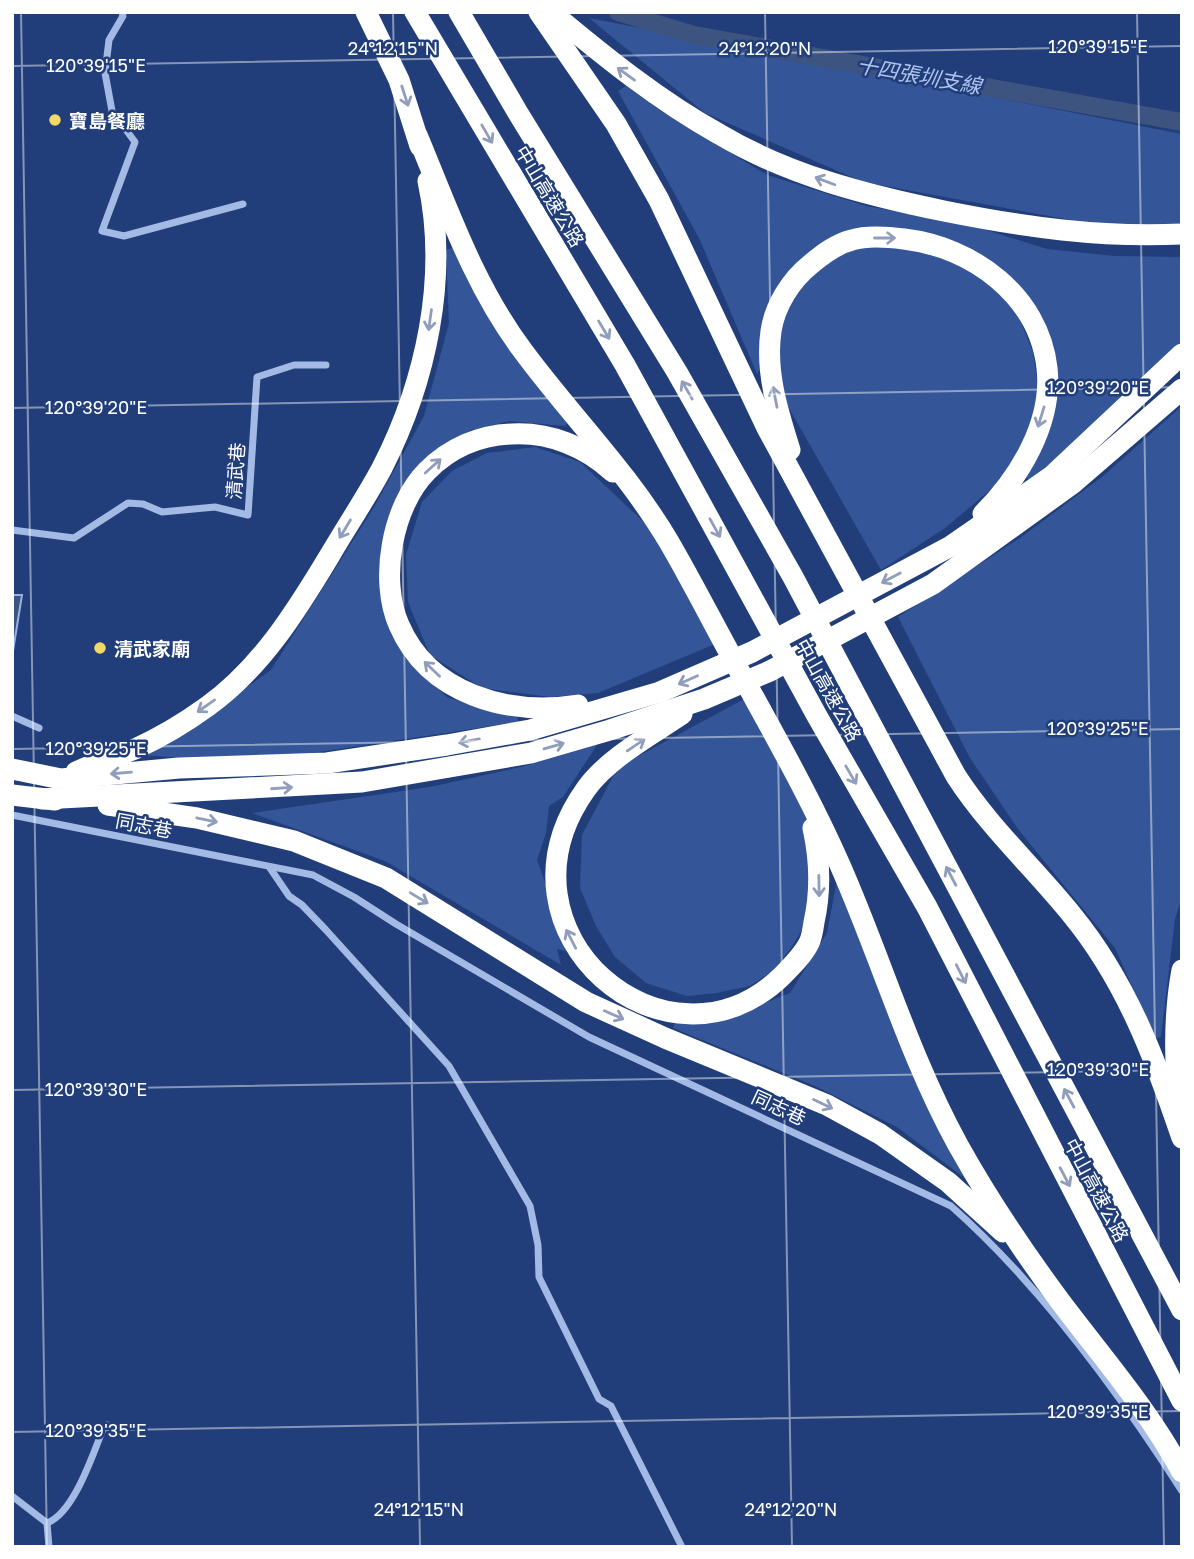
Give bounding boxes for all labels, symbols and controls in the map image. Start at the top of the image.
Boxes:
text: 120°39'15"E [1048,35,1148,57]
text: 24°12'15"N [348,37,438,59]
text: 24°12'20"N [719,37,811,59]
water label: 十四張圳支線 [855,51,985,99]
text: 120°39'15"E [46,54,146,76]
one-way arrow [617,67,636,81]
one-way arrow [400,85,412,107]
place label: 寶島餐廳 [69,109,145,132]
marker: 寶島餐廳 [47,112,63,128]
one-way arrow [480,124,494,144]
street label: 中山高速公路 [511,141,589,251]
one-way arrow [815,174,837,187]
one-way arrow [873,231,896,245]
one-way arrow [423,308,436,331]
one-way arrow [597,319,611,339]
text: 120°39'20"E [1047,376,1149,398]
one-way arrow [680,380,693,401]
one-way arrow [767,386,781,409]
text: 120°39'20"E [45,396,147,418]
one-way arrow [1034,405,1047,427]
street label: 清武巷 [222,442,248,500]
one-way arrow [424,458,442,474]
one-way arrow [708,518,722,538]
one-way arrow [338,519,352,539]
one-way arrow [881,572,902,585]
street label: 中山高速公路 [791,635,867,745]
place label: 清武家廟 [114,637,190,660]
marker: 清武家廟 [92,640,108,656]
one-way arrow [423,660,440,677]
one-way arrow [678,674,699,687]
one-way arrow [197,699,216,713]
text: 120°39'25"E [1047,717,1149,739]
one-way arrow [458,735,481,748]
text: 120°39'25"E [45,737,147,759]
one-way arrow [626,738,645,752]
one-way arrow [543,739,565,752]
one-way arrow [844,765,858,785]
one-way arrow [111,767,133,780]
one-way arrow [270,781,293,794]
street label: 同志巷 [114,808,174,842]
one-way arrow [195,813,218,827]
one-way arrow [944,866,957,887]
one-way arrow [812,875,826,898]
one-way arrow [409,891,429,905]
one-way arrow [564,930,578,950]
one-way arrow [955,963,969,984]
one-way arrow [603,1009,624,1022]
text: 120°39'30"E [1047,1058,1149,1080]
text: 120°39'30"E [45,1078,147,1100]
street label: 同志巷 [748,1085,810,1129]
one-way arrow [1062,1088,1076,1109]
one-way arrow [812,1097,833,1111]
street label: 中山高速公路 [1060,1134,1134,1246]
one-way arrow [1058,1166,1072,1187]
text: 120°39'35"E [1047,1400,1149,1422]
text: 120°39'35"E [45,1419,147,1441]
text: 24°12'15"N [374,1498,464,1520]
text: 24°12'20"N [745,1498,837,1520]

